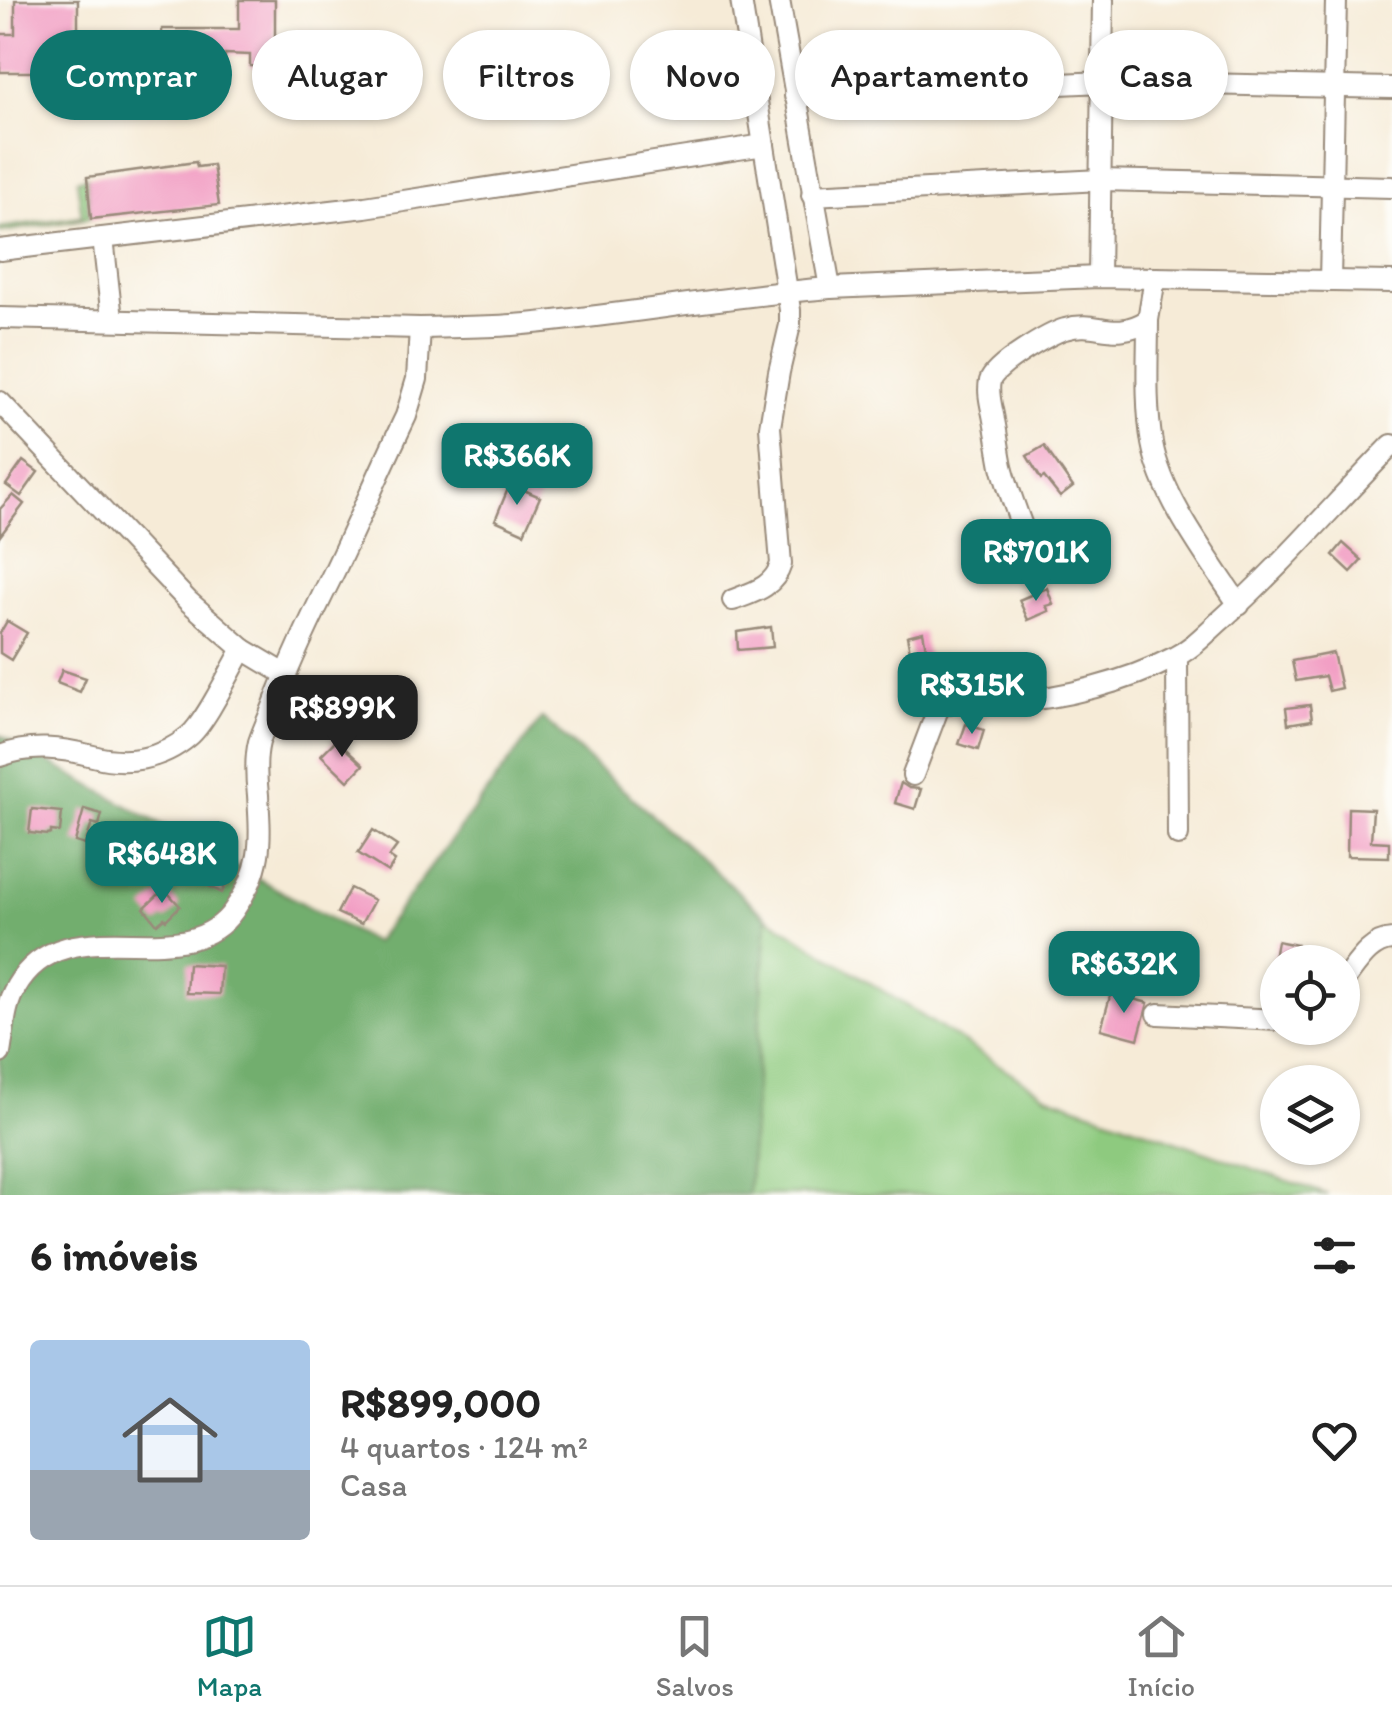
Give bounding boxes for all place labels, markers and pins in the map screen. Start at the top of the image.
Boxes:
pin: R$366K [436,423,598,508]
pin: R$701K [955,519,1117,604]
pin: R$315K [891,652,1053,737]
pin: R$899K [261,675,423,760]
pin: R$648K [81,821,243,906]
pin: R$632K [1043,931,1205,1016]

